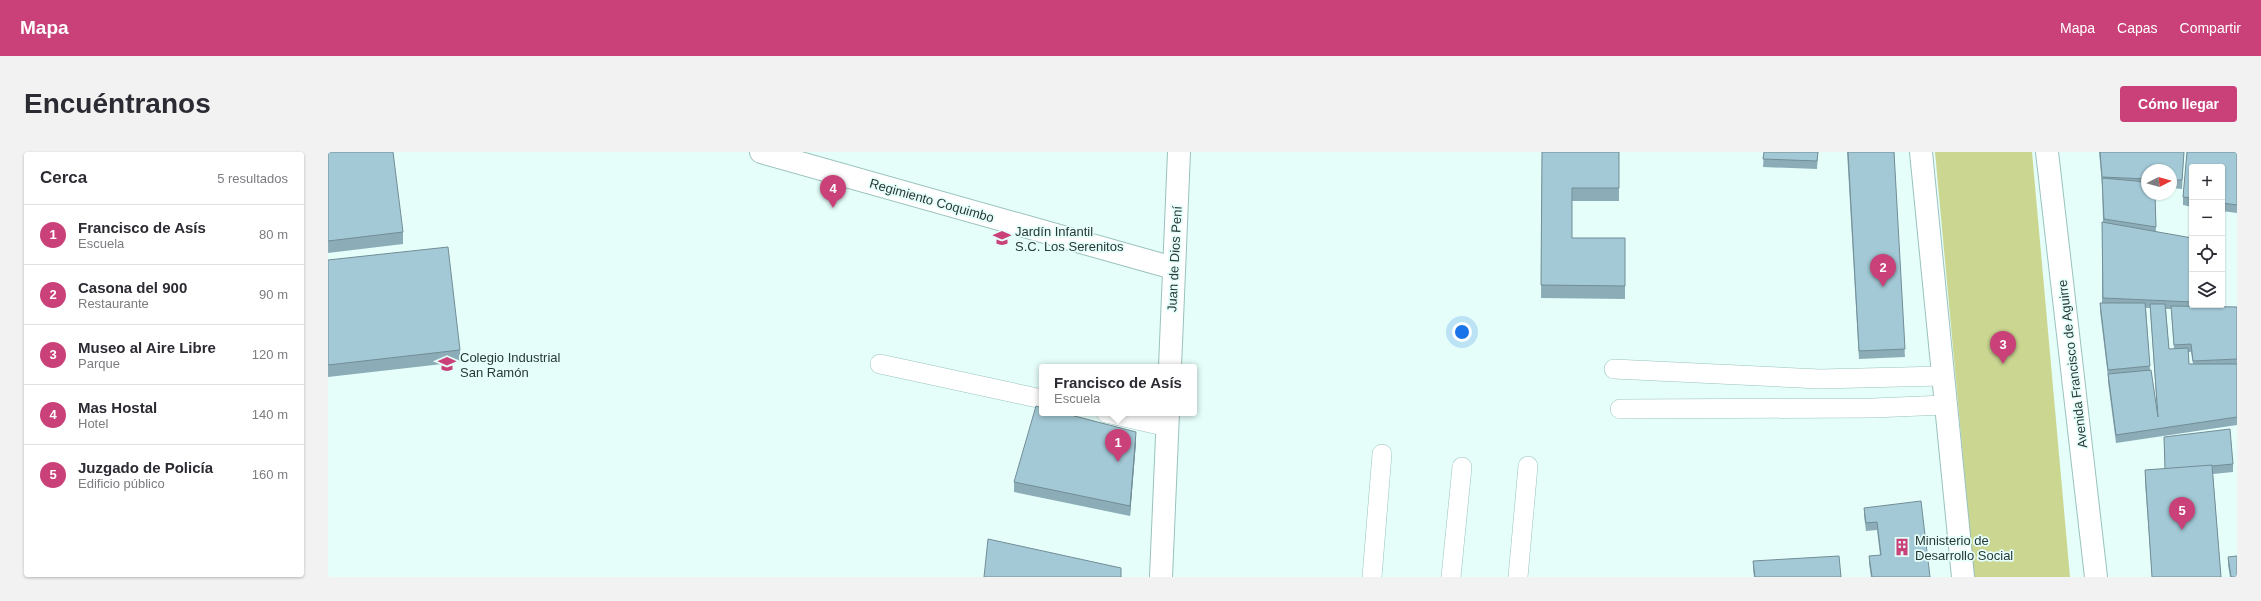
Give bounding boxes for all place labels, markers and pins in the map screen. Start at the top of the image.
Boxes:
pin: 4 [820,175,846,208]
place label: Jardín Infantil S.C. Los Serenitos [1015,224,1124,254]
school or university icon: Jardín Infantil S.C. Los Serenitos [992,228,1012,248]
pin: 2 [1870,254,1896,287]
pin: 3 [1990,331,2016,364]
place label: Colegio Industrial San Ramón [460,350,561,380]
school or university icon: Colegio Industrial San Ramón [437,354,457,374]
pin: 1 [1105,429,1131,462]
pin: 5 [2169,497,2195,530]
place label: Ministerio de Desarrollo Social [1915,533,2013,563]
building icon: Ministerio de Desarrollo Social [1892,537,1912,557]

